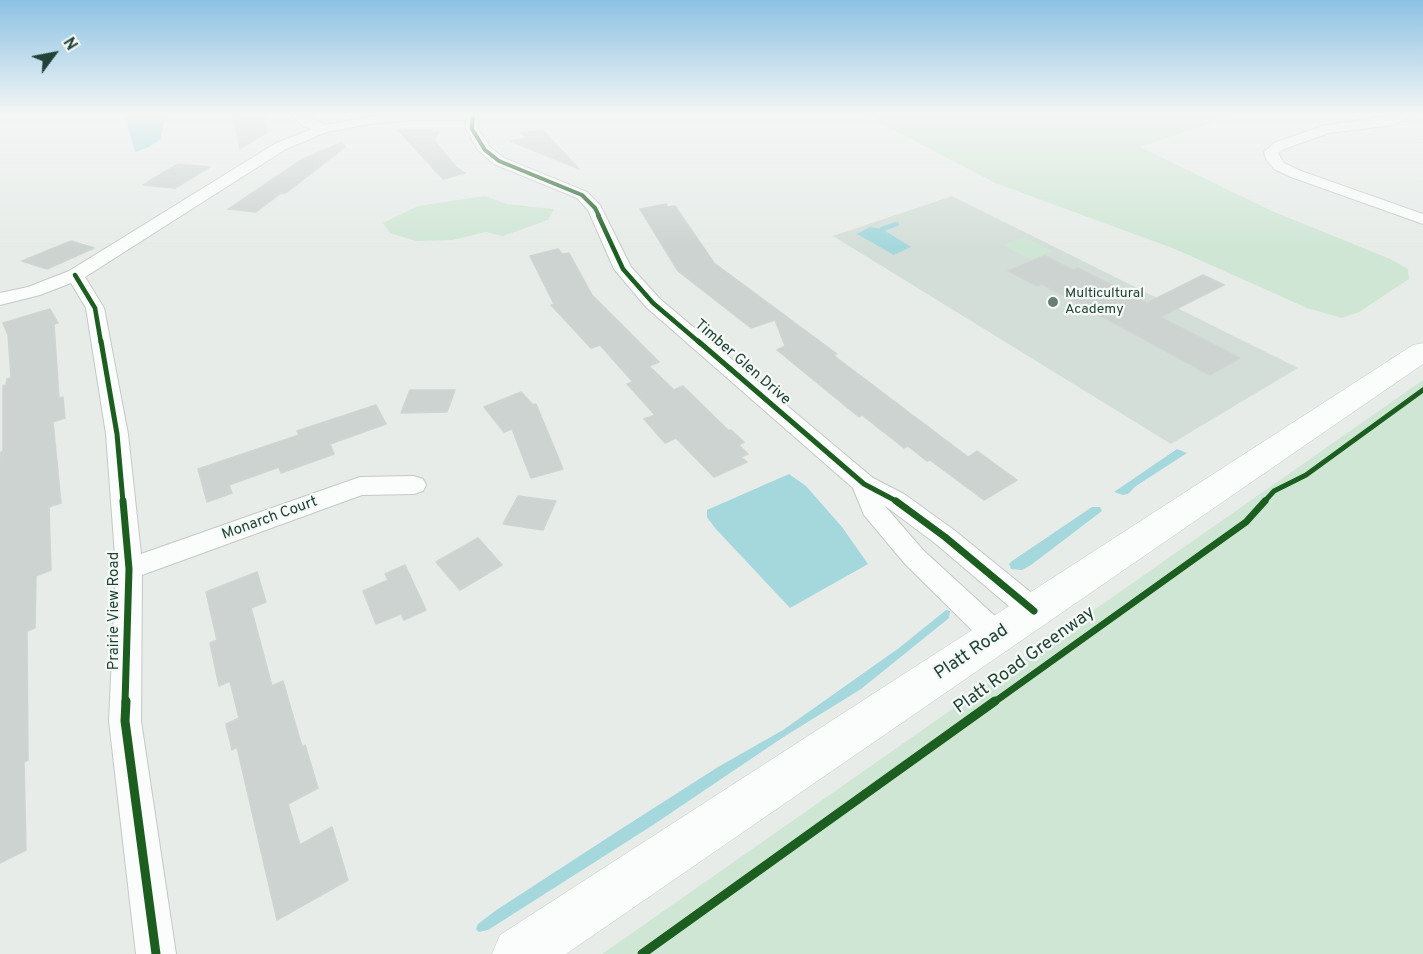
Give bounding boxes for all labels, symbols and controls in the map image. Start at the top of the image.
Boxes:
north arrow [24,24,84,84]
text: N [58,34,81,55]
place label: Multicultural Academy [1065,286,1144,318]
marker: Multicultural Academy [1046,295,1060,309]
street label: Timber Glen Drive [690,316,794,410]
street label: Monarch Court [220,493,320,545]
street label: Prairie View Road [106,552,124,670]
street label: Platt Road Greenway [950,603,1100,719]
street label: Platt Road [931,620,1013,686]

